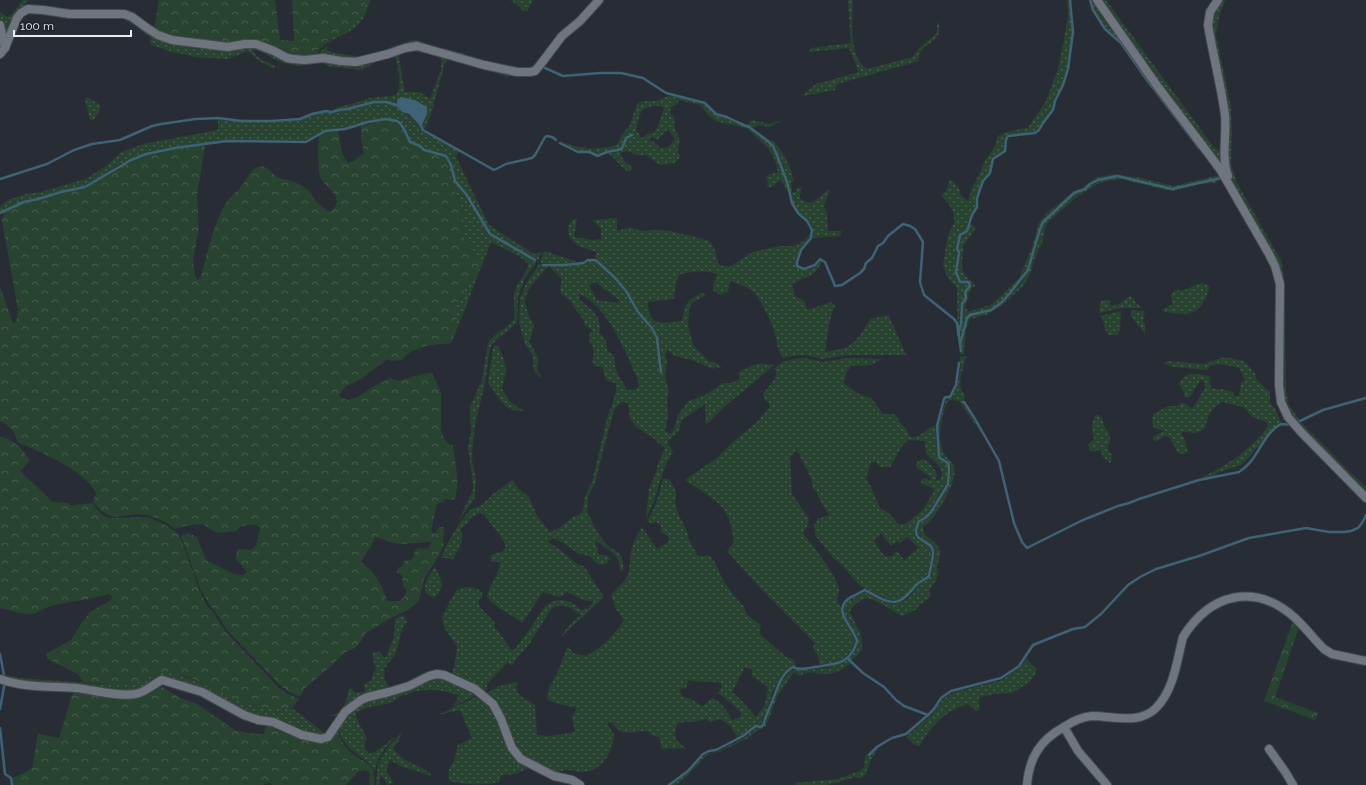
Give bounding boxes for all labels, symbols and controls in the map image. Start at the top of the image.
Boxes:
scale bar [14,12,131,38]
text: 100 m [20,19,54,33]

